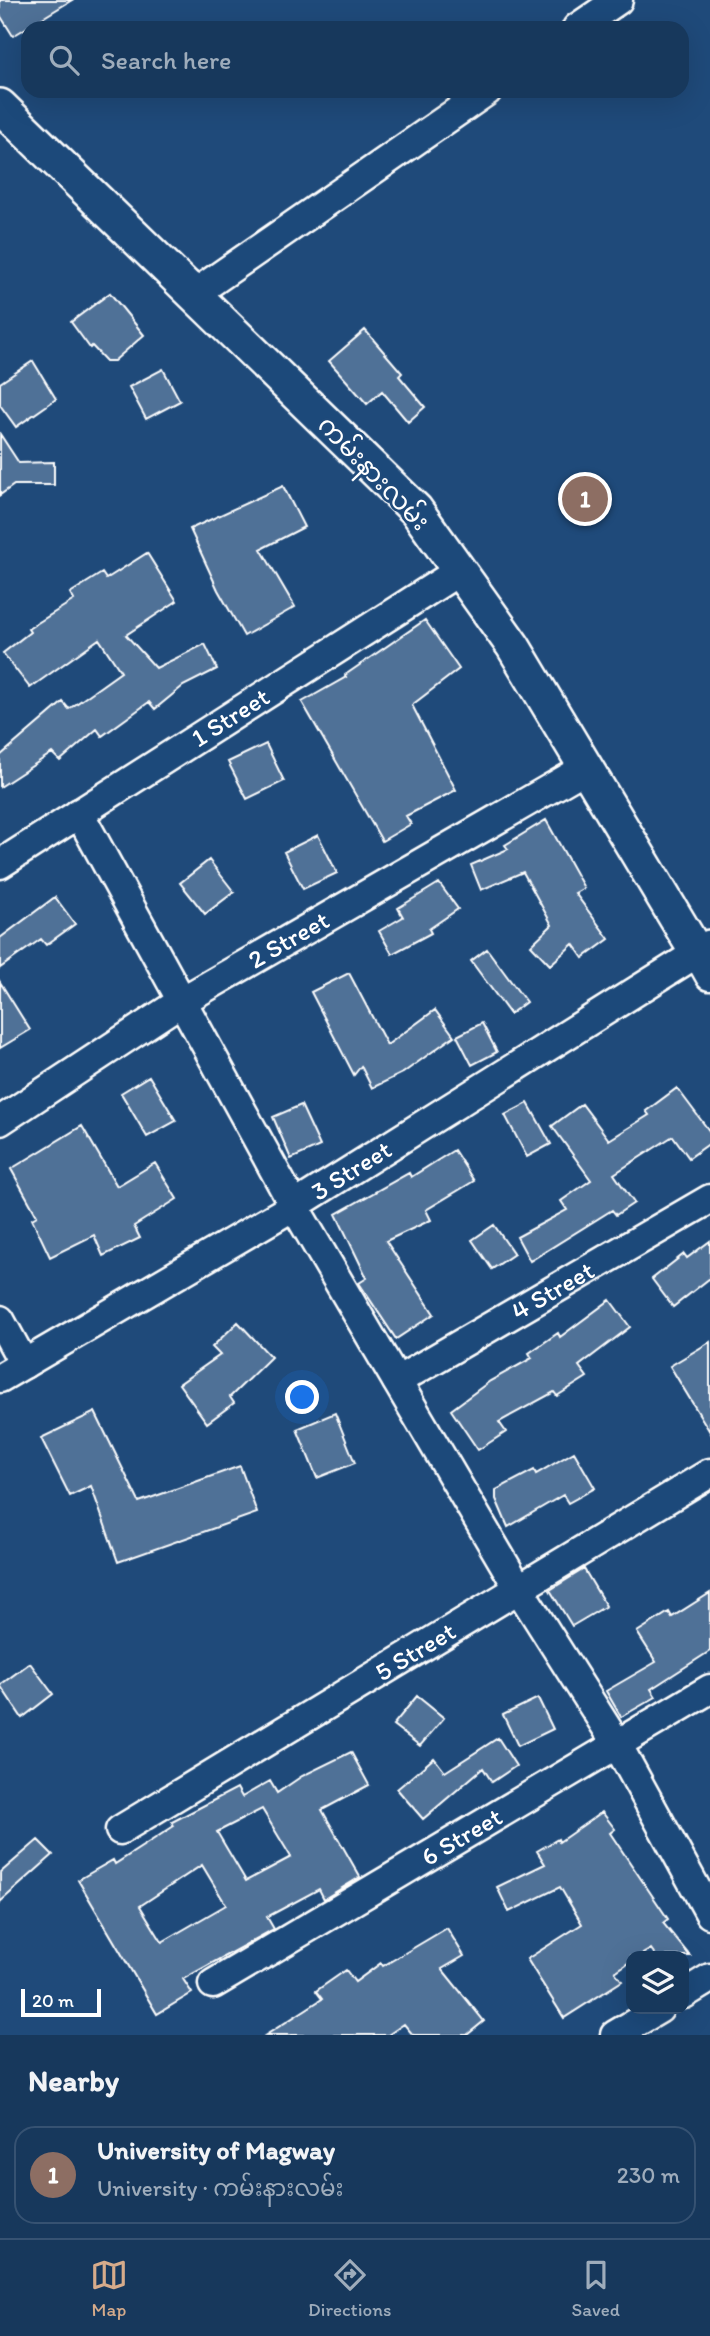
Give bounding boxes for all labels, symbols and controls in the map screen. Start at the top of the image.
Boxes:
search box [21,21,689,98]
icon: search [45,41,83,79]
text: Search here [101,44,231,76]
street label: ကမ်းနားလမ်း [308,408,437,541]
pin: 1 [562,473,608,525]
street label: 1 Street [185,680,275,754]
street label: 2 Street [242,903,335,975]
street label: 3 Street [305,1133,397,1207]
street label: 4 Street [506,1254,600,1327]
your location [285,1380,319,1414]
street label: 5 Street [369,1615,461,1688]
street label: 6 Street [415,1800,508,1873]
map controls [626,1951,689,2014]
button: layers [626,1951,689,2014]
scale bar [21,1986,102,2018]
text: 20 m [32,1989,74,2012]
text: Nearby [28,2062,119,2099]
text: University of Magway [97,2134,335,2166]
text: 1 [48,2161,58,2189]
text: 230 m [617,2161,680,2189]
text: University · ကမ်းနားလမ်း [97,2174,344,2202]
tab: Map [90,2256,128,2321]
tab: Directions [308,2256,392,2321]
tab: Saved [572,2256,620,2321]

